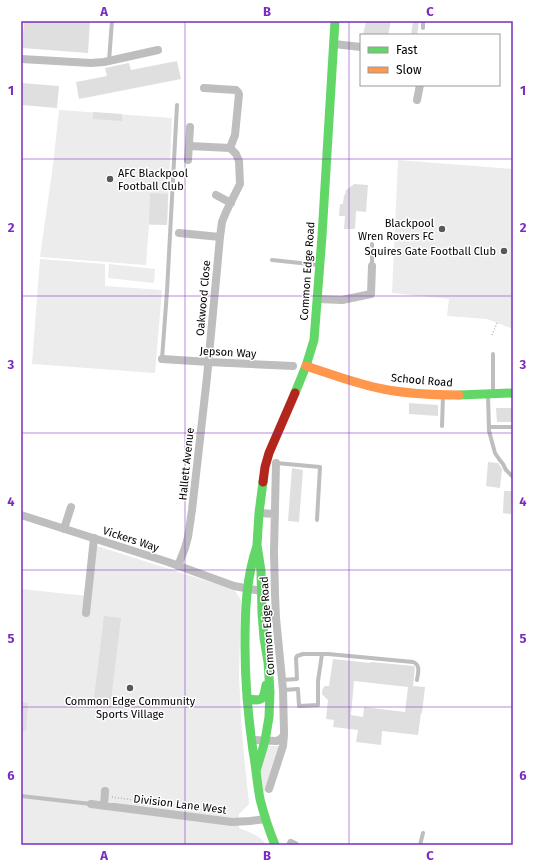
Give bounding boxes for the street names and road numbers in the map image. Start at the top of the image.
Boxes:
street label: Common Edge Road [298,221,317,321]
street label: Oakwood Close [194,260,213,337]
street label: Jepson Way [199,345,257,361]
street label: School Road [390,371,453,390]
street label: Hallett Avenue [176,427,197,501]
street label: Vickers Way [101,524,161,555]
street label: Common Edge Road [258,576,277,676]
street label: Division Lane West [133,792,227,817]

